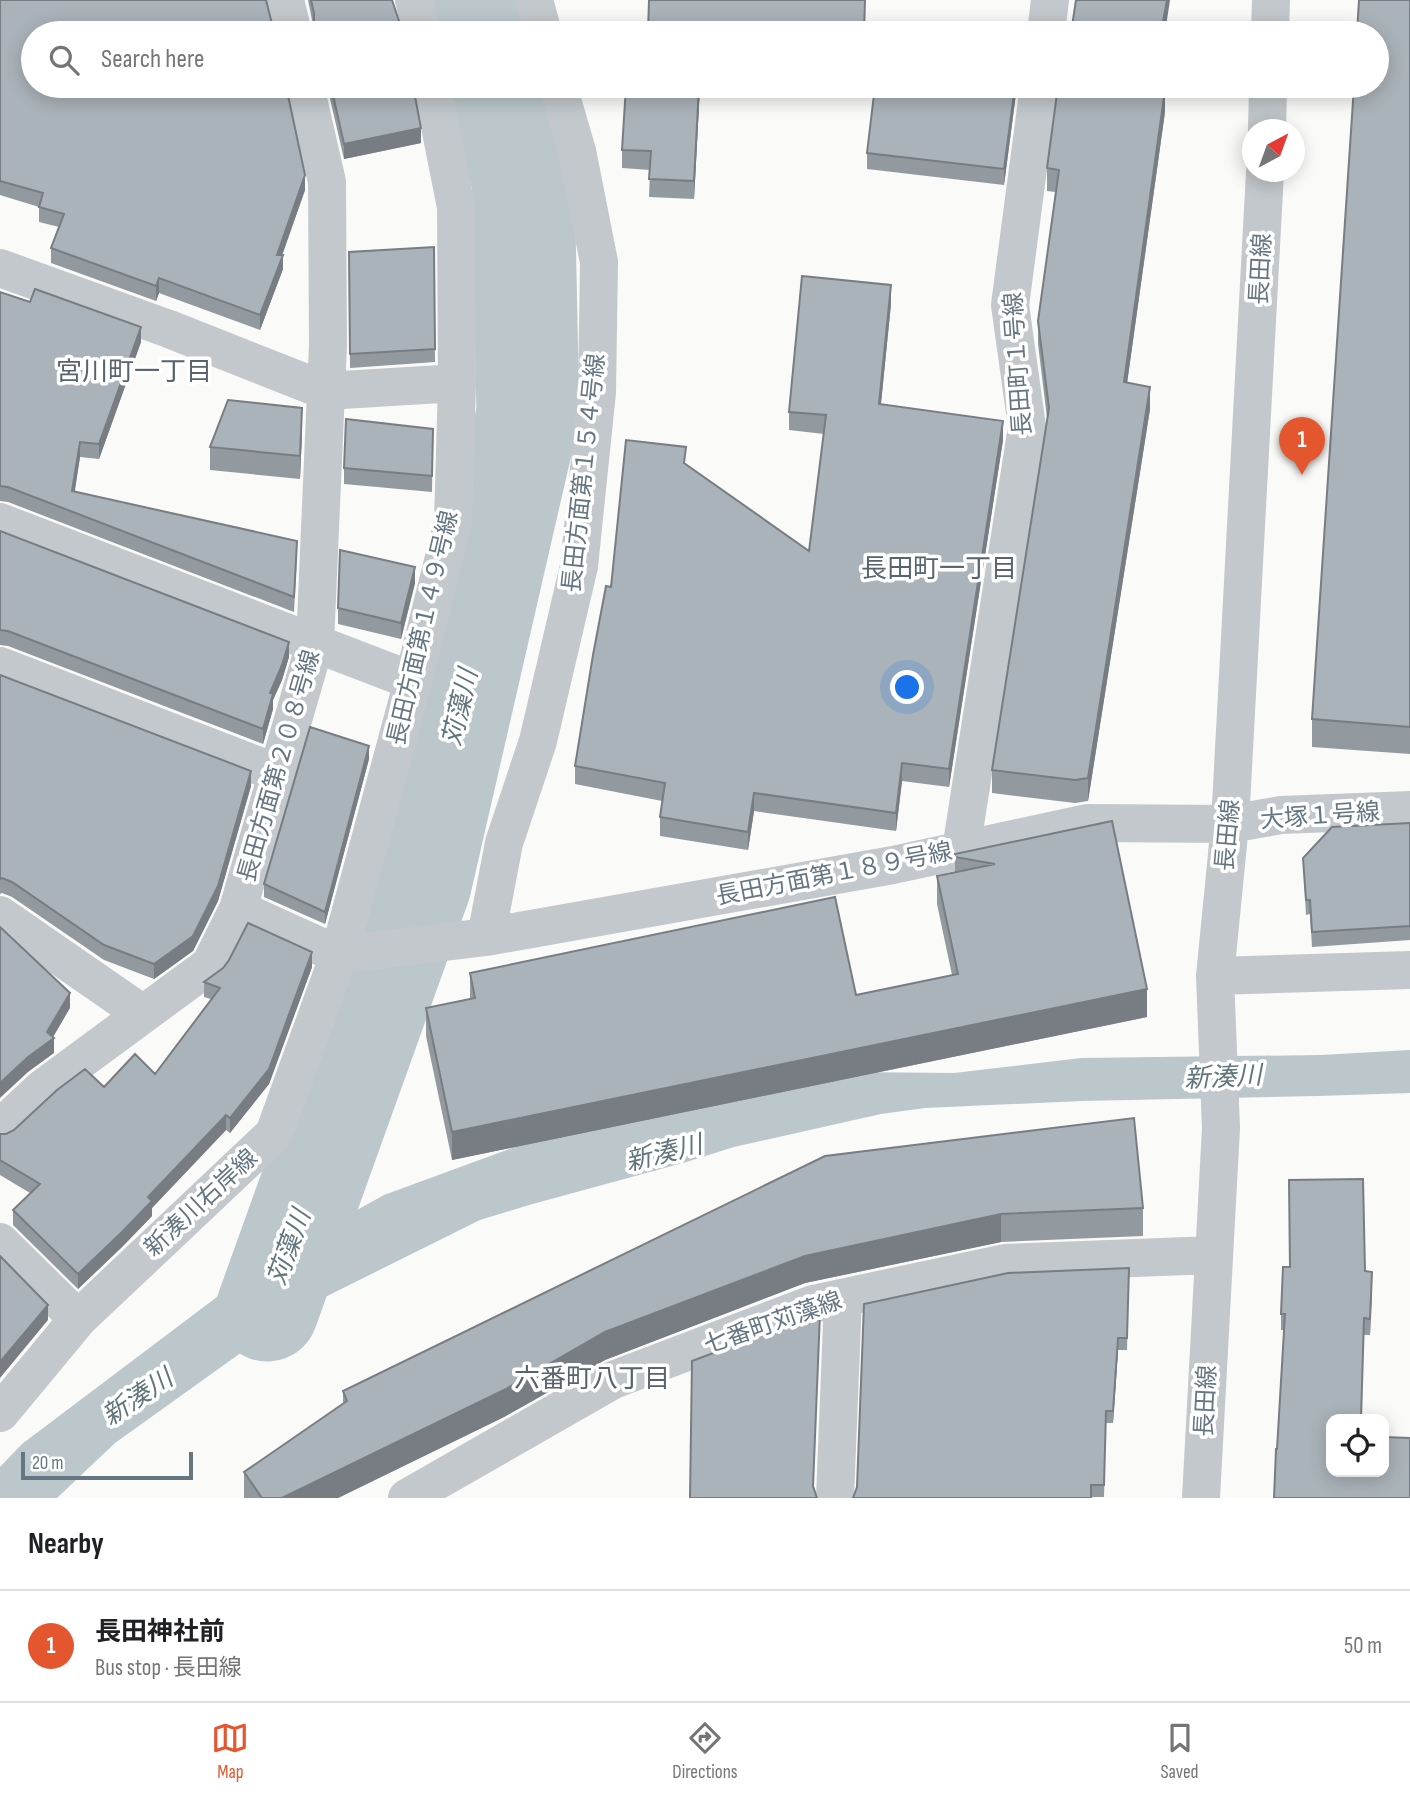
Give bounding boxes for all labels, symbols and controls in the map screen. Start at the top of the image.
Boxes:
search box [21,21,1389,98]
icon: search [45,41,83,79]
text: Search here [101,44,204,75]
north arrow [1242,119,1305,182]
street label: 長田線 [1245,232,1277,306]
street label: 長田町１号線 [999,291,1037,437]
street label: 長田方面第１５４号線 [557,352,611,594]
district label: 宮川町一丁目 [56,357,212,388]
pin: 1 [1279,417,1325,475]
street label: 長田方面第１４９号線 [382,508,464,748]
district label: 長田町一丁目 [861,554,1017,585]
street label: 長田方面第２０８号線 [232,647,326,885]
water label: 苅藻川 [437,664,486,749]
your location [890,670,924,704]
street label: 大塚１号線 [1259,797,1381,835]
street label: 長田線 [1210,798,1246,872]
street label: 長田方面第１８９号線 [713,837,955,911]
water label: 新湊川 [1183,1060,1266,1096]
water label: 新湊川 [622,1129,708,1178]
street label: 新湊川右岸線 [138,1143,264,1263]
water label: 苅藻川 [262,1203,319,1290]
street label: 七番町苅藻線 [700,1286,846,1360]
water label: 新湊川 [97,1362,181,1433]
district label: 六番町八丁目 [514,1364,670,1395]
street label: 長田線 [1190,1364,1222,1438]
map controls [1326,1414,1389,1477]
button: locate [1326,1414,1389,1477]
scale bar [21,1449,192,1481]
text: 20 m [32,1452,64,1475]
text: Nearby [28,1526,104,1562]
text: 長田神社前 [95,1617,225,1648]
text: 1 [46,1632,56,1660]
text: 50 m [1344,1632,1382,1660]
text: Bus stop · 長田線 [95,1654,242,1682]
tab: Map [211,1719,249,1784]
tab: Directions [672,1719,738,1784]
tab: Saved [1160,1719,1199,1784]

